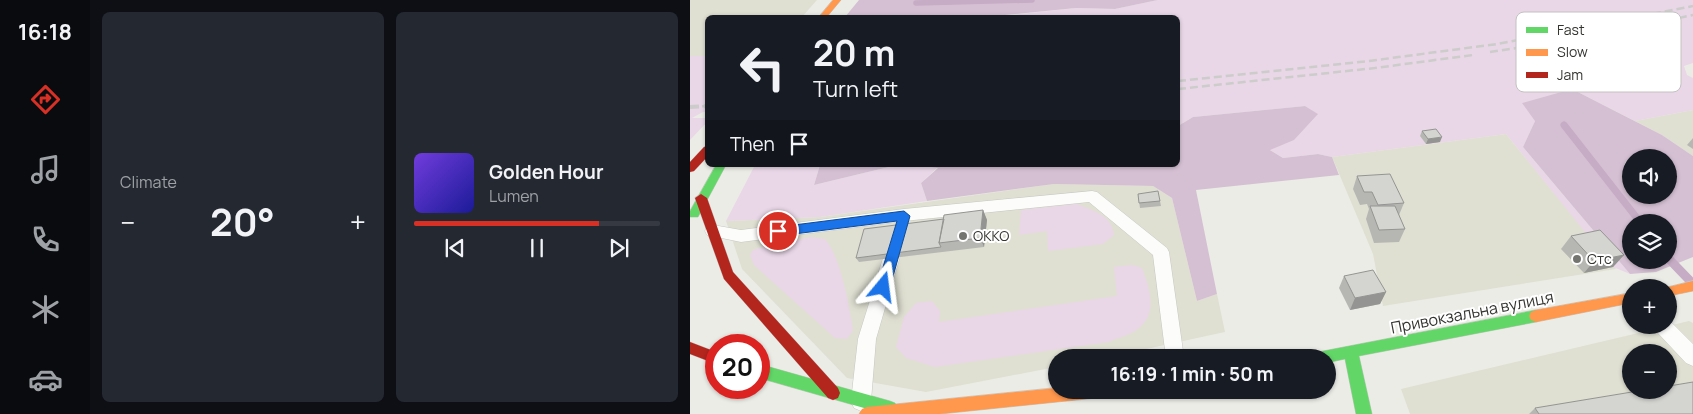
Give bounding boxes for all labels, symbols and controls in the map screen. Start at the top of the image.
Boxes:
legend [1516,12,1681,92]
text: 16:18 [18,17,72,47]
text: Fast [1557,20,1585,39]
text: 20 m [813,29,895,77]
icon: left [730,35,795,100]
text: Slow [1557,42,1588,61]
text: Jam [1557,65,1583,84]
text: Turn left [813,74,898,104]
icon: directions [28,82,63,117]
icon: arrive [785,130,813,158]
text: Then [730,131,775,157]
map controls [1622,149,1677,399]
button: sound [1622,149,1677,204]
icon: music [28,152,63,187]
text: Golden Hour [489,159,603,185]
text: Climate [120,171,177,193]
text: Lumen [489,185,539,207]
text: 20° [210,195,275,247]
text: − [120,203,135,241]
text: + [350,203,366,241]
pin [757,210,799,252]
button: layers [1622,214,1677,269]
icon: arrive [764,217,792,245]
icon: phone [28,222,63,257]
place label: ОККО [973,226,1009,245]
marker: ОККО [957,230,969,242]
icon: previous [441,234,469,262]
icon: pause [523,234,551,262]
icon: next [605,234,633,262]
place label: Стс [1587,249,1612,268]
marker: Стс [1571,253,1583,265]
position arrow [856,260,908,312]
button: + [1622,279,1677,334]
street label: Привокзальна вулиця [1389,285,1555,339]
icon: climate [28,292,63,327]
speed limit sign: 20 [705,334,770,399]
button: − [1622,344,1677,399]
text: 16:19 · 1 min · 50 m [1110,361,1274,387]
icon: car [28,362,63,397]

